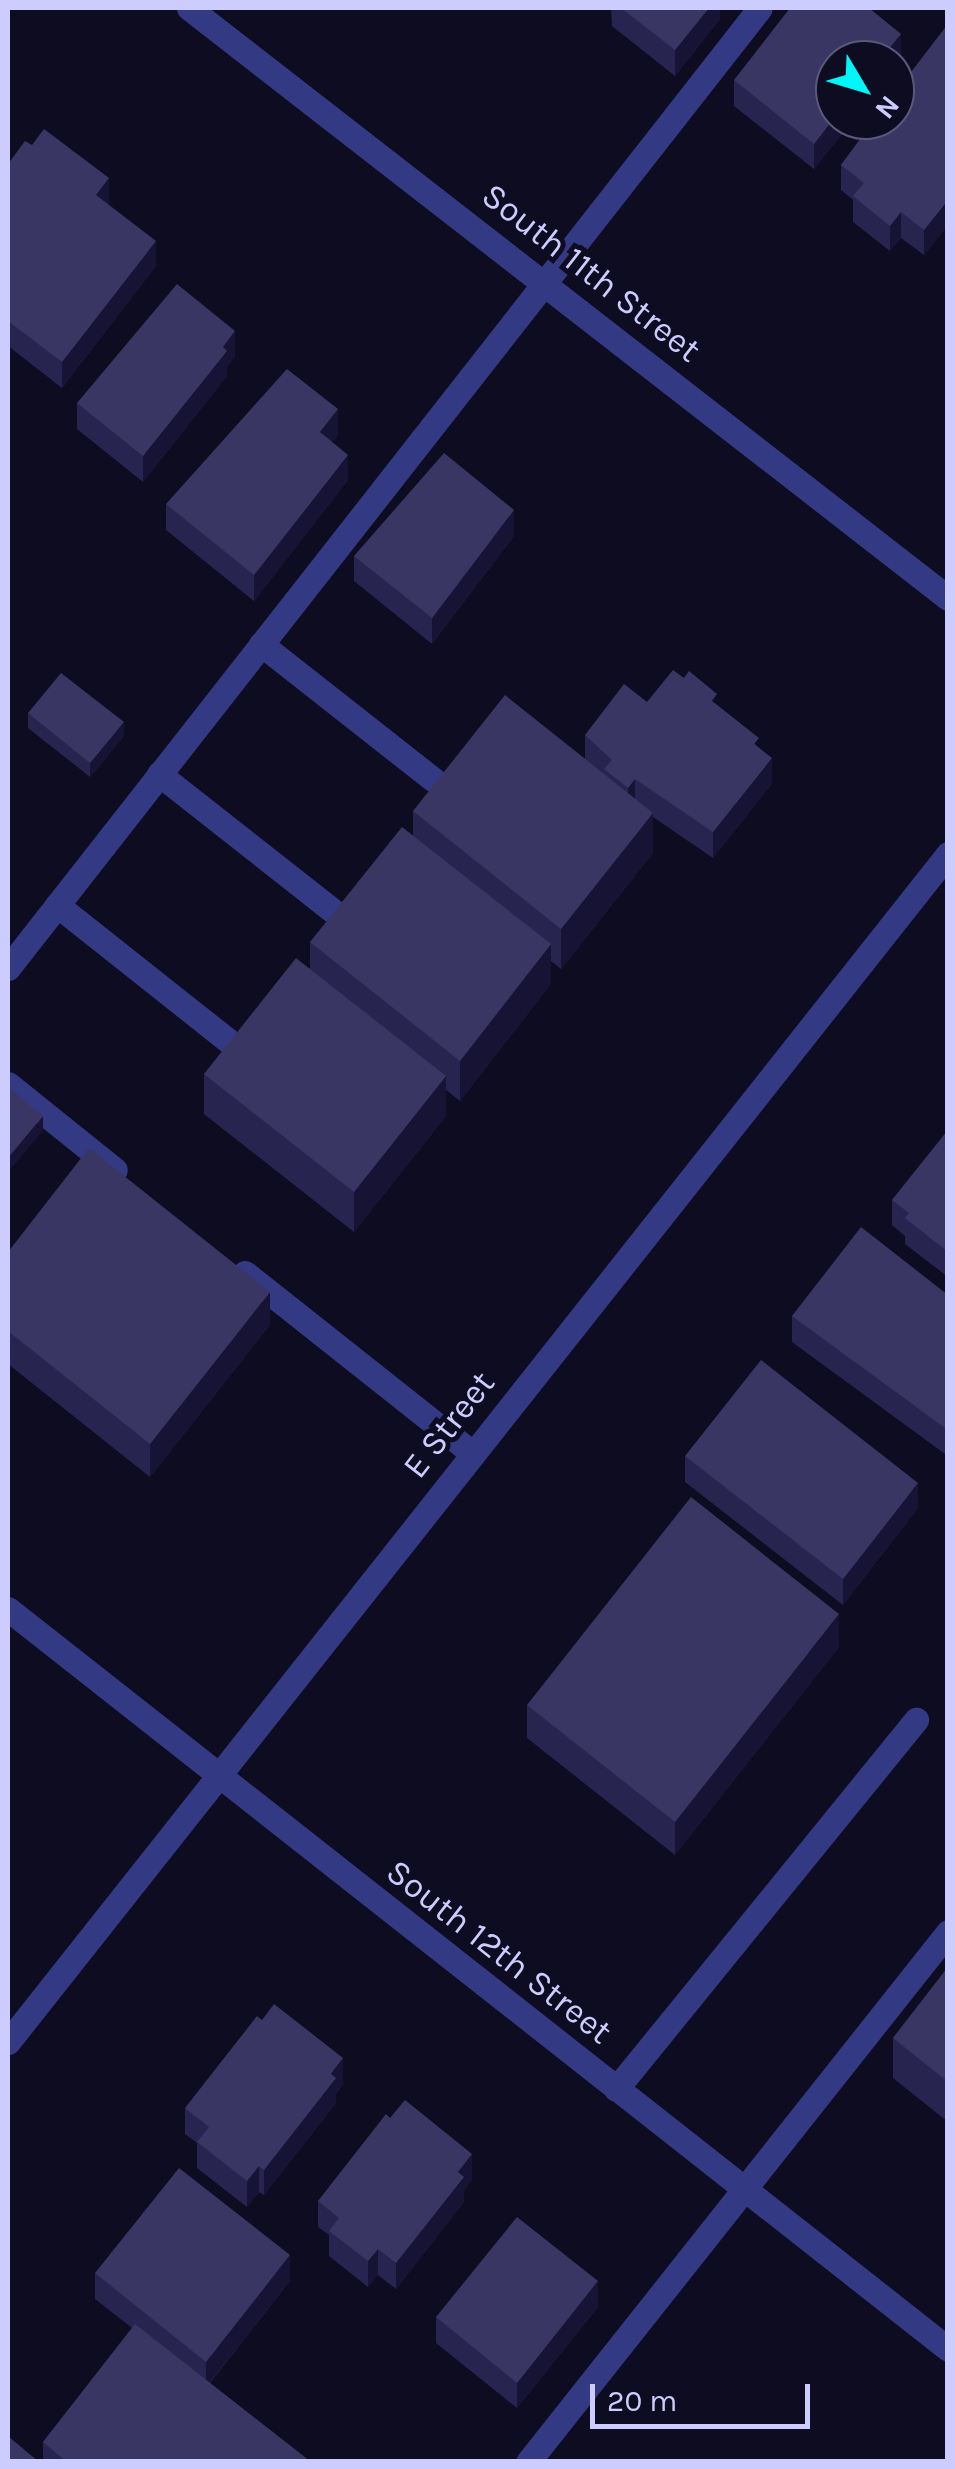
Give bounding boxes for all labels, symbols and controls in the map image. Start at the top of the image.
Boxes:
north arrow [815,40,915,140]
text: N [868,89,907,126]
street label: South 11th Street [473,175,709,371]
street label: E Street [394,1363,504,1487]
street label: South 12th Street [378,1851,620,2053]
scale bar [595,2364,815,2426]
text: 20 m [607,2383,677,2419]

